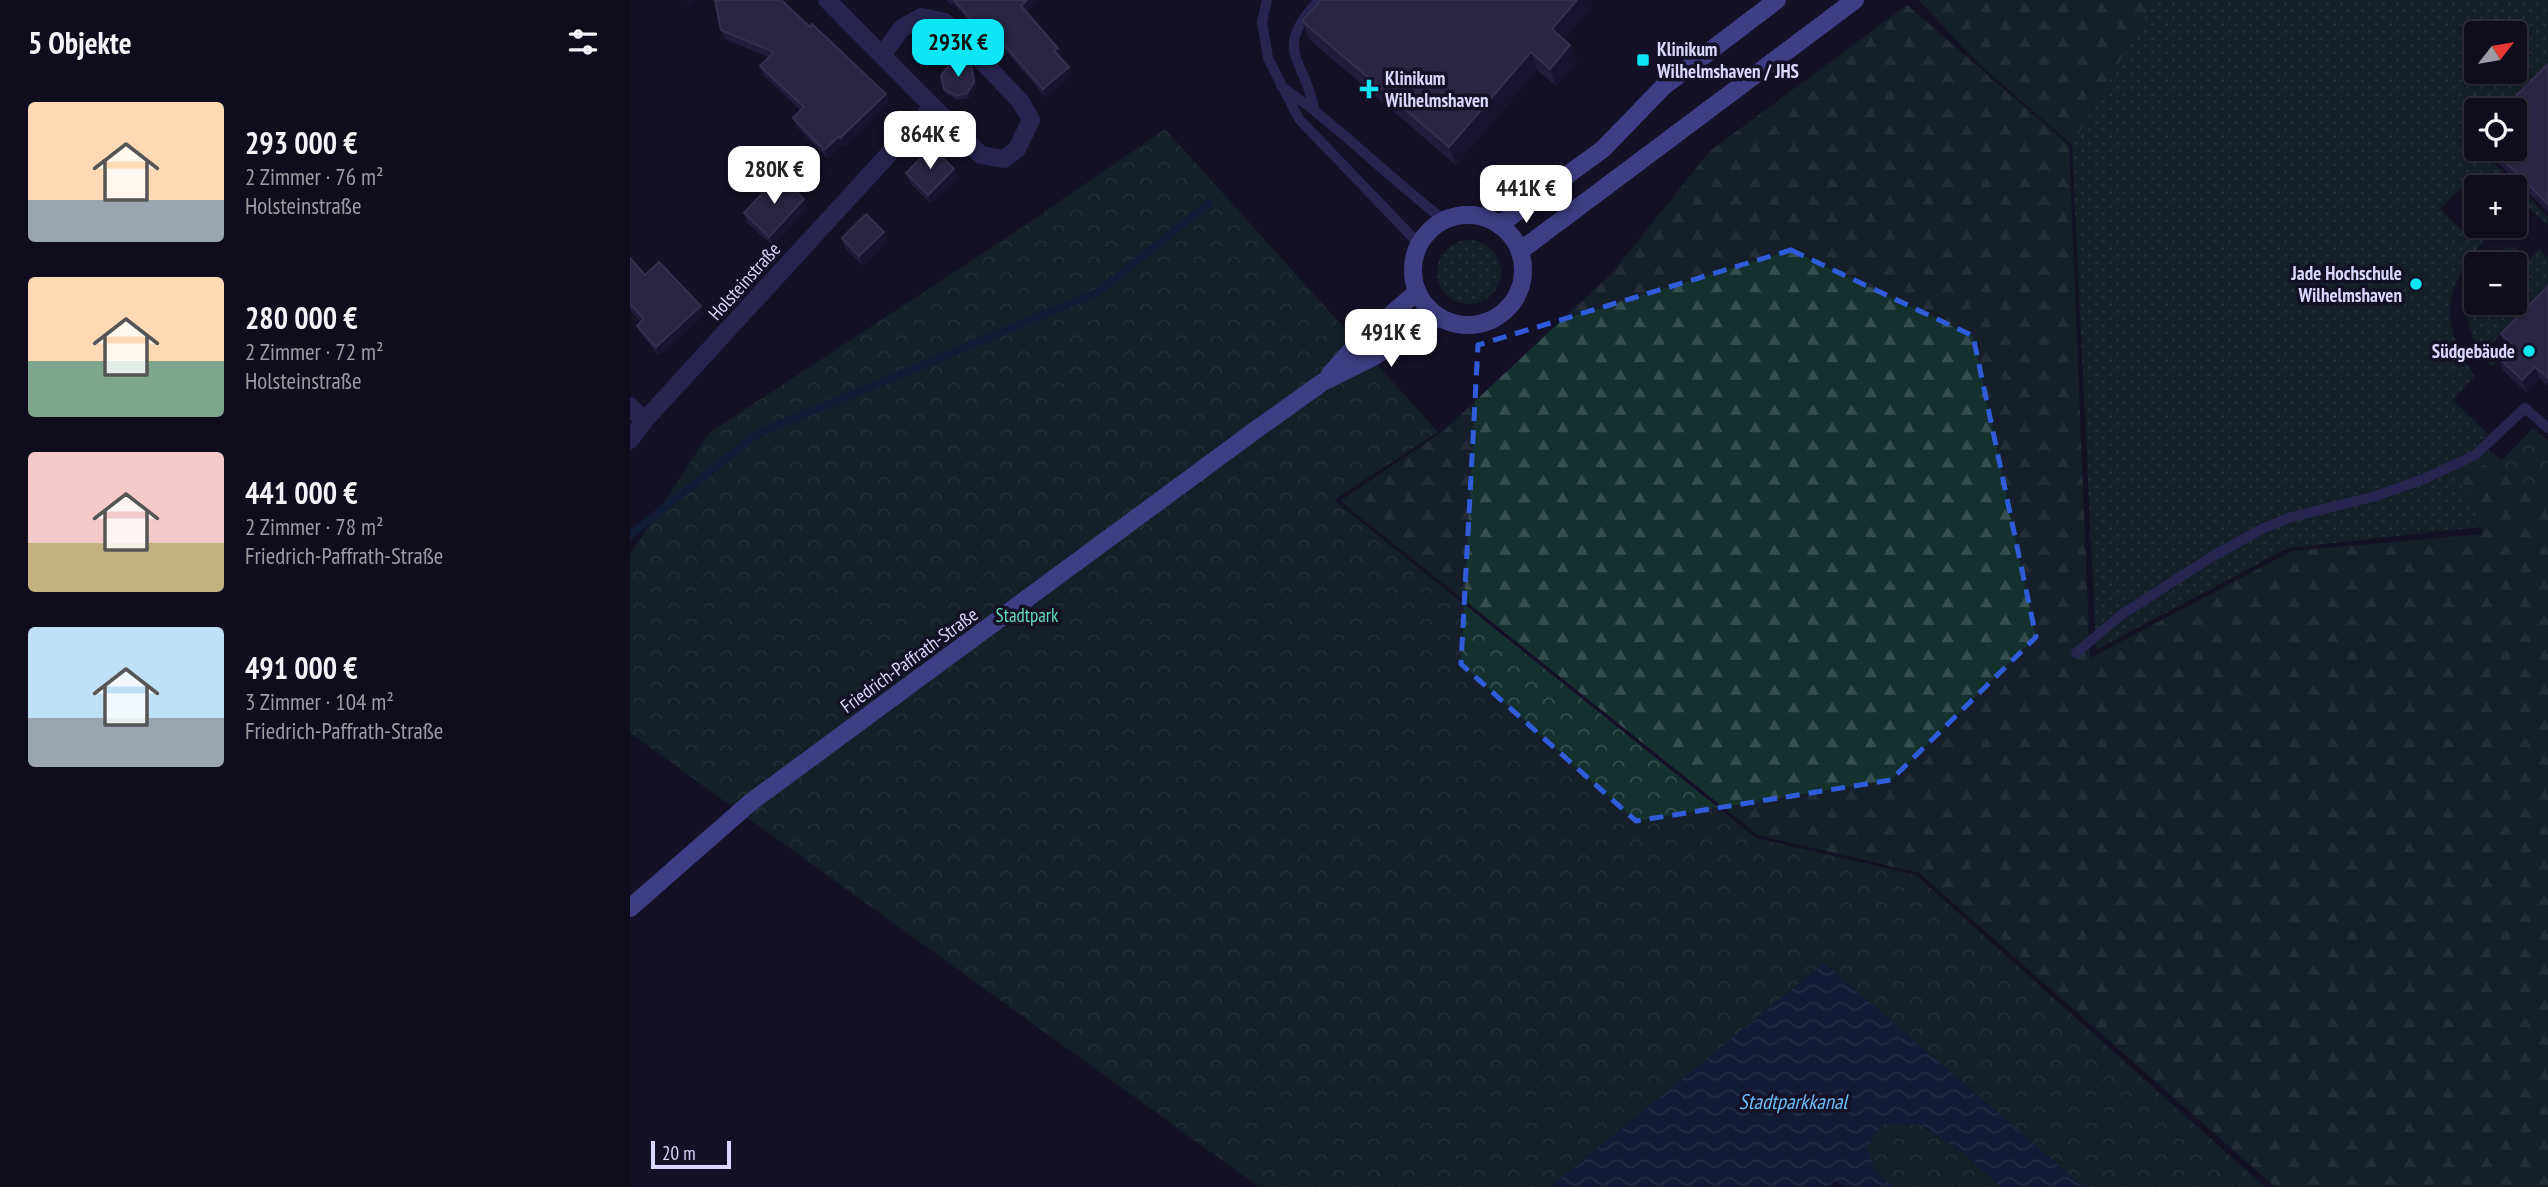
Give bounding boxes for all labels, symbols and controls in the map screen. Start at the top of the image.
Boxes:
pin: 293K € [901,20,1015,79]
north arrow [2464,21,2527,84]
map controls [2464,21,2527,315]
text: 5 Objekte [28,23,132,62]
icon: filters [564,23,602,61]
text: 293K € [928,27,988,56]
place label: Klinikum Wilhelmshaven / JHS [1656,37,1799,83]
marker: Klinikum Wilhelmshaven / JHS [1635,52,1651,68]
place label: Klinikum Wilhelmshaven [1384,66,1489,112]
marker: Klinikum Wilhelmshaven [1359,79,1379,99]
button: locate [2464,98,2527,161]
pin: 864K € [873,111,987,171]
text: 864K € [900,119,960,148]
text: 293 000 € [245,123,358,162]
icon: home [84,130,168,214]
pin: 280K € [717,146,831,206]
text: 280K € [744,154,804,183]
text: 2 Zimmer · 76 m² [245,162,383,191]
pin: 441K € [1469,166,1583,225]
text: 441K € [1496,173,1556,202]
button: + [2464,175,2527,238]
text: Holsteinstraße [245,191,361,220]
street label: Holsteinstraße [703,237,785,325]
button: − [2464,252,2527,315]
place label: Jade Hochschule Wilhelmshaven [2290,261,2402,307]
marker: Jade Hochschule Wilhelmshaven [2408,276,2424,292]
text: 280 000 € [245,298,358,337]
icon: home [84,305,168,389]
pin: 491K € [1334,310,1448,369]
text: 491K € [1361,317,1421,346]
text: 2 Zimmer · 72 m² [245,337,383,366]
place label: Südgebäude [2432,339,2515,363]
marker: Südgebäude [2521,343,2537,359]
text: Holsteinstraße [245,366,361,395]
text: 441 000 € [245,473,358,512]
icon: home [84,480,168,564]
text: 2 Zimmer · 78 m² [245,512,383,541]
text: Friedrich-Paffrath-Straße [245,541,443,570]
street label: Friedrich-Paffrath-Straße [836,602,982,718]
park label: Stadtpark [996,603,1059,627]
text: 491 000 € [245,648,358,687]
icon: home [84,655,168,739]
text: 3 Zimmer · 104 m² [245,687,394,716]
text: Friedrich-Paffrath-Straße [245,716,443,745]
water label: Stadtparkkanal [1739,1088,1849,1115]
scale bar [651,1138,732,1170]
text: 20 m [662,1141,696,1165]

